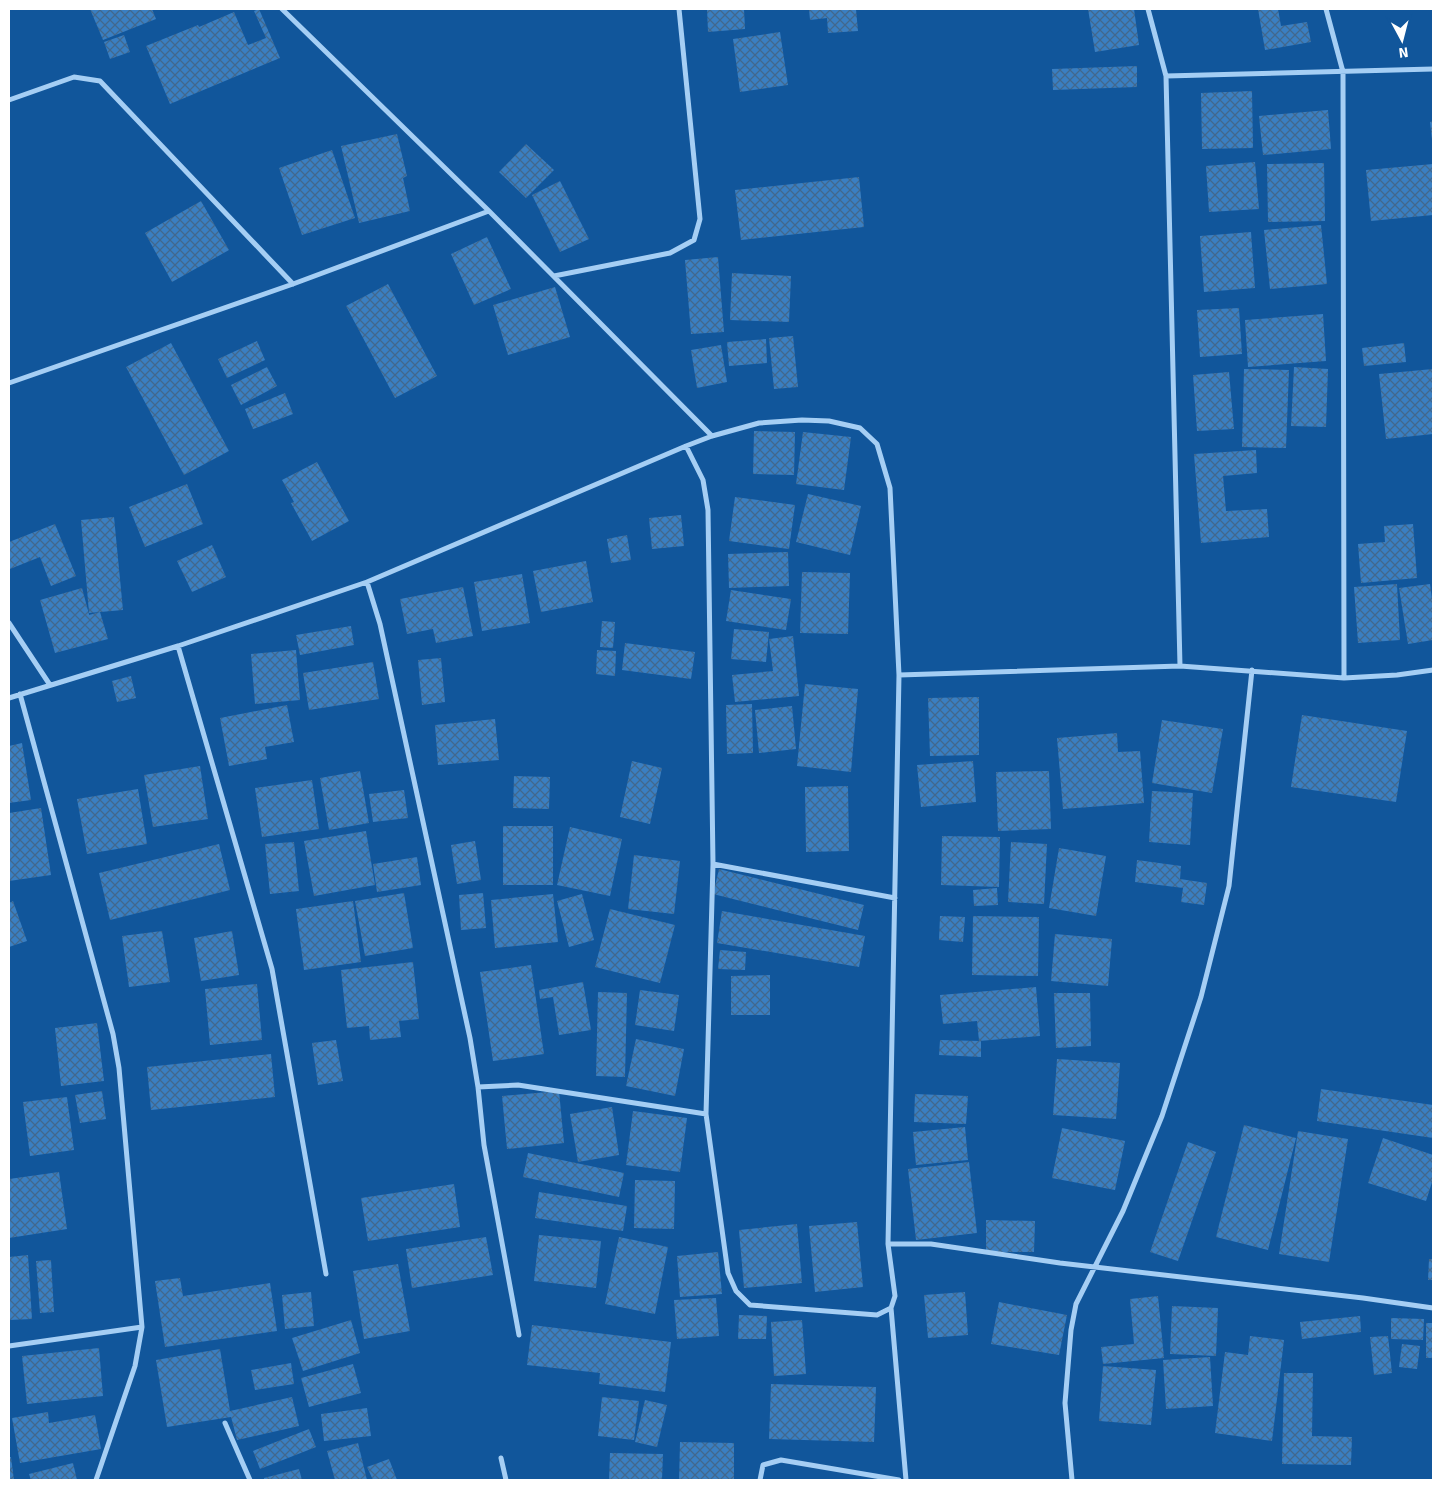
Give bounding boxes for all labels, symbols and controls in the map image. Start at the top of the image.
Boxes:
north arrow [1377,15,1427,65]
text: N [1398,43,1409,61]

